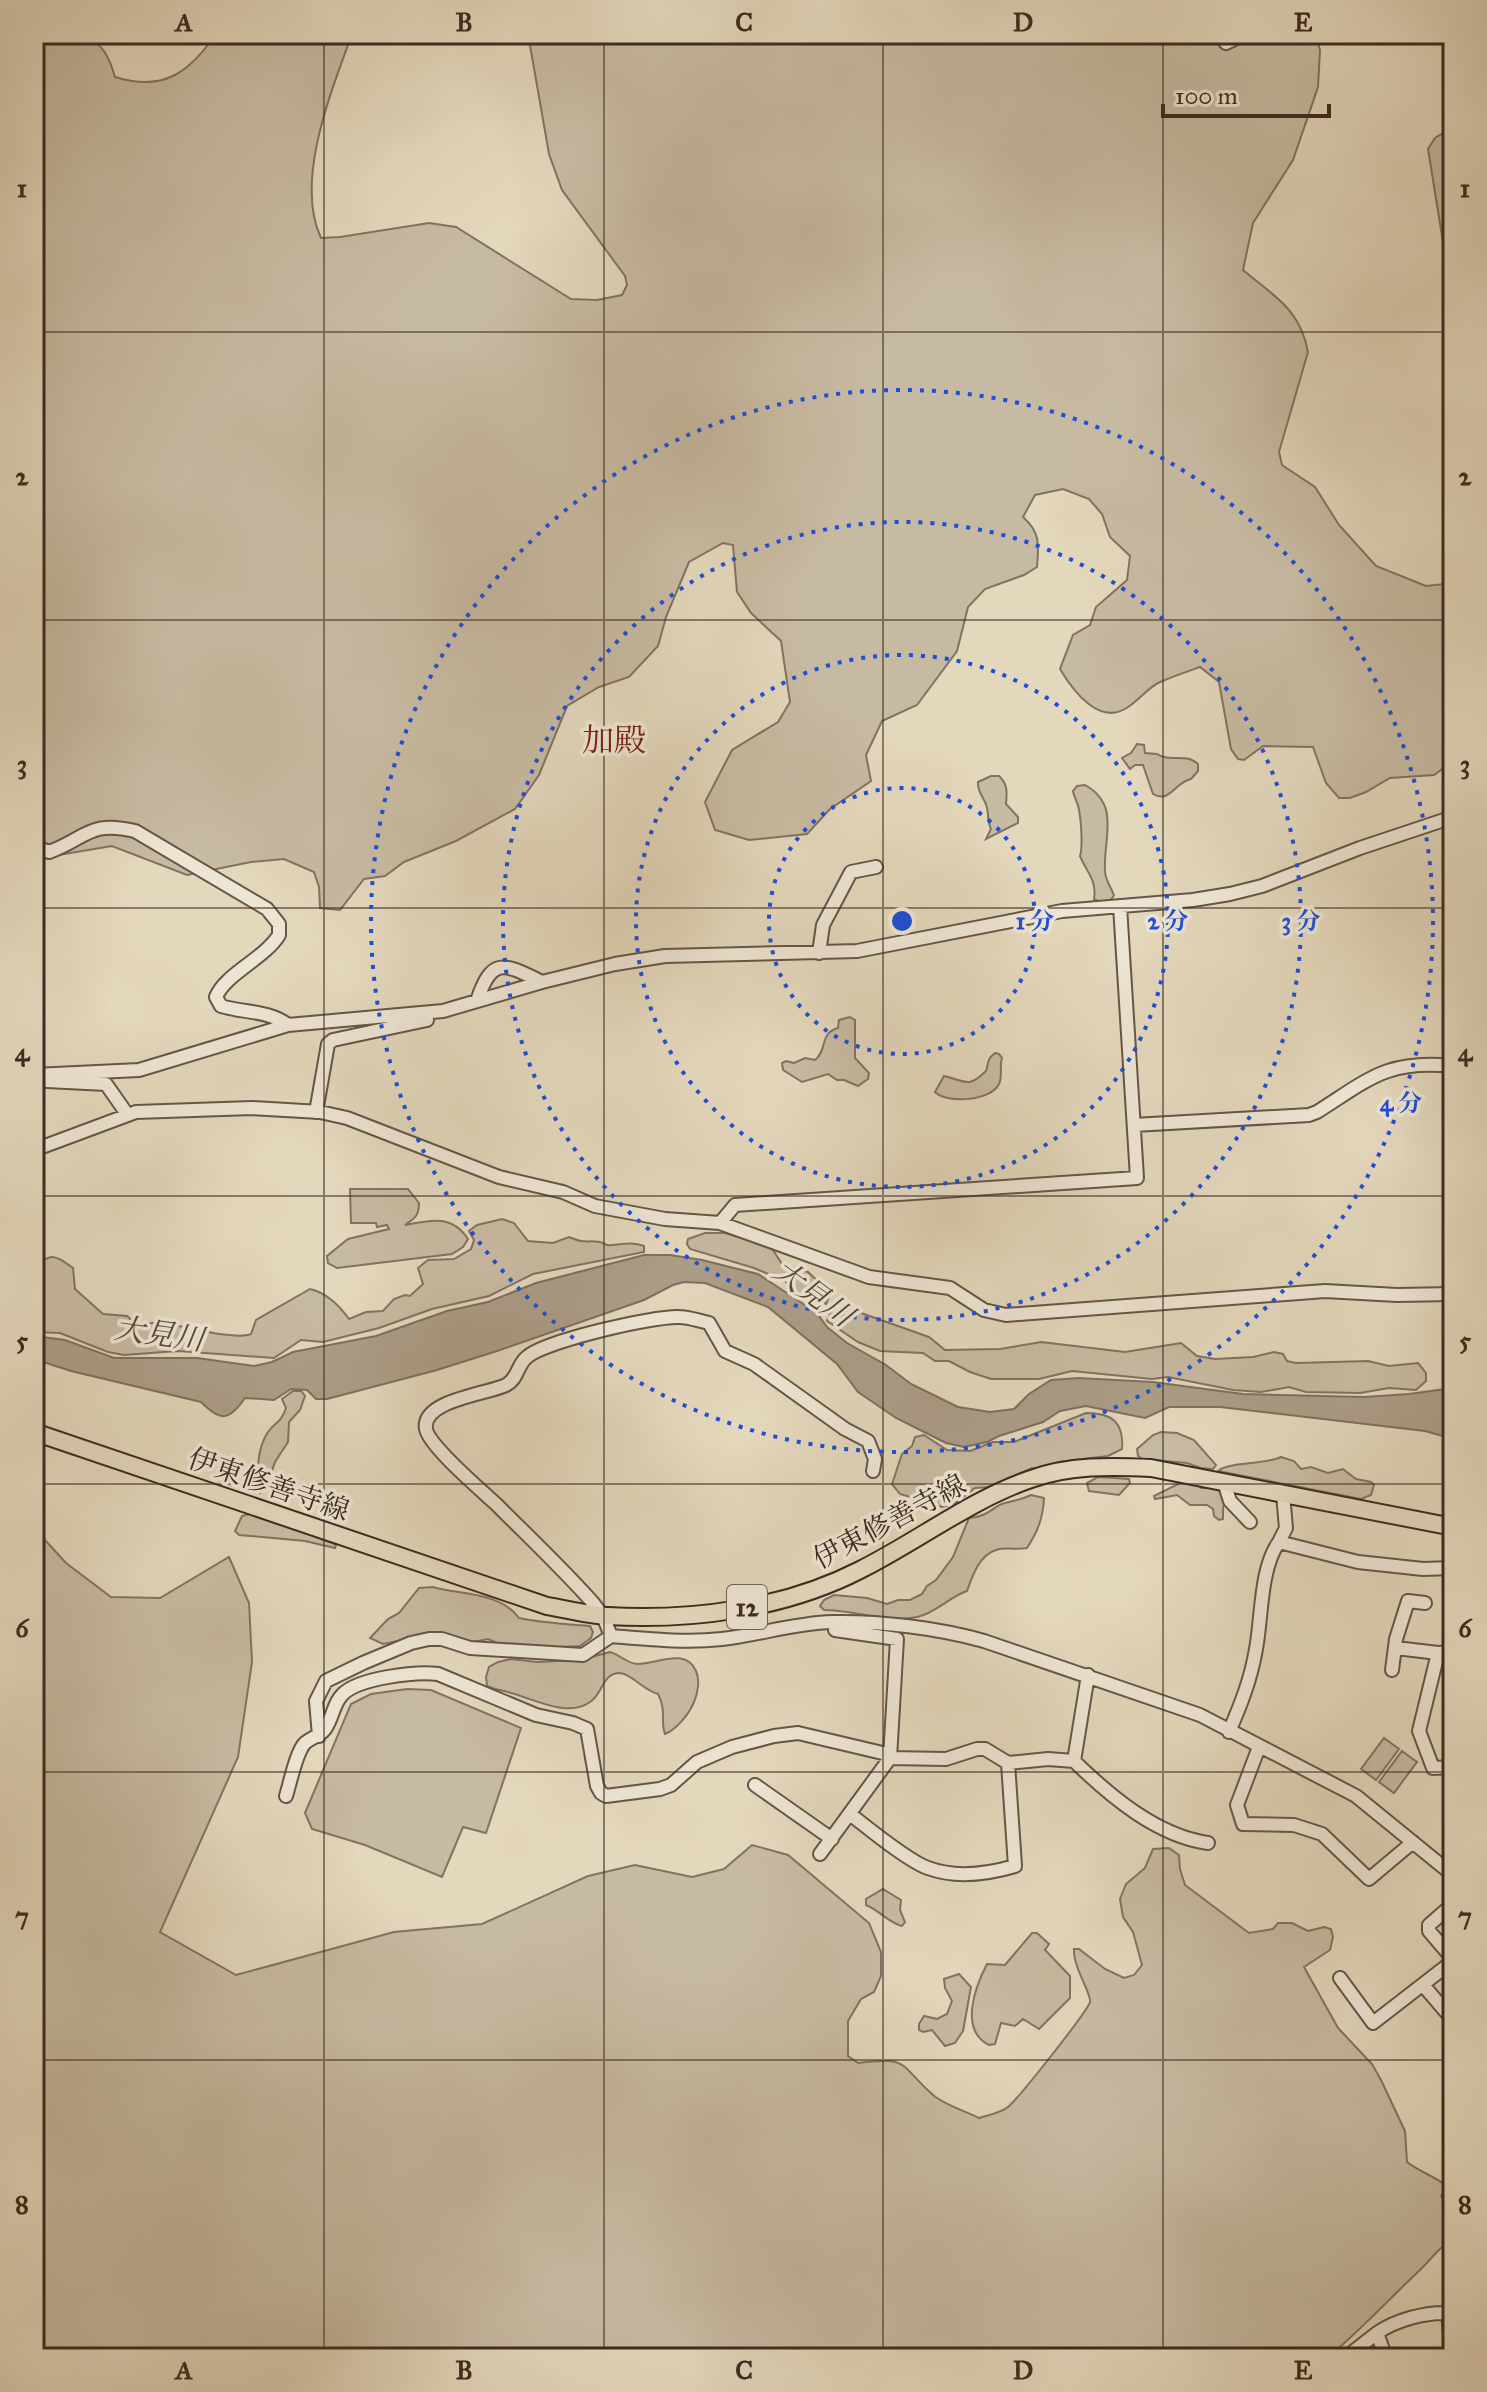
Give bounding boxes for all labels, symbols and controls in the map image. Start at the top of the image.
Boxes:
text: A [173,6,193,38]
text: B [455,6,473,38]
text: C [735,6,753,38]
text: D [1013,6,1033,38]
text: E [1294,6,1313,38]
scale bar [1163,68,1329,118]
text: 100 m [1175,81,1238,111]
text: 1 [17,172,27,204]
text: 1 [1460,172,1470,204]
text: 2 [16,460,30,492]
text: 2 [1459,460,1473,492]
district label: 加殿 [582,721,646,760]
text: 3 [17,748,27,780]
text: 3 [1460,748,1470,780]
text: 1 分 [1016,906,1054,936]
text: 2 分 [1147,906,1189,936]
text: 3 分 [1282,906,1320,936]
centre of rings [888,907,916,935]
text: 4 [15,1036,31,1068]
text: 4 [1458,1036,1474,1068]
text: 4 分 [1380,1088,1422,1118]
water label: 大見川 [766,1252,862,1336]
water label: 大見川 [112,1310,209,1359]
text: 5 [16,1324,29,1356]
text: 5 [1459,1324,1472,1356]
street label: 伊東修善寺線 [184,1441,354,1528]
street label: 伊東修善寺線 [807,1467,972,1576]
road number: 12 [727,1585,767,1629]
text: 6 [15,1612,30,1644]
text: 6 [1458,1612,1473,1644]
text: 7 [15,1900,29,1932]
text: 7 [1458,1900,1472,1932]
text: 8 [15,2188,29,2220]
text: 8 [1458,2188,1472,2220]
text: A [173,2354,193,2386]
text: B [455,2354,473,2386]
text: C [735,2354,753,2386]
text: D [1013,2354,1033,2386]
text: E [1294,2354,1313,2386]

